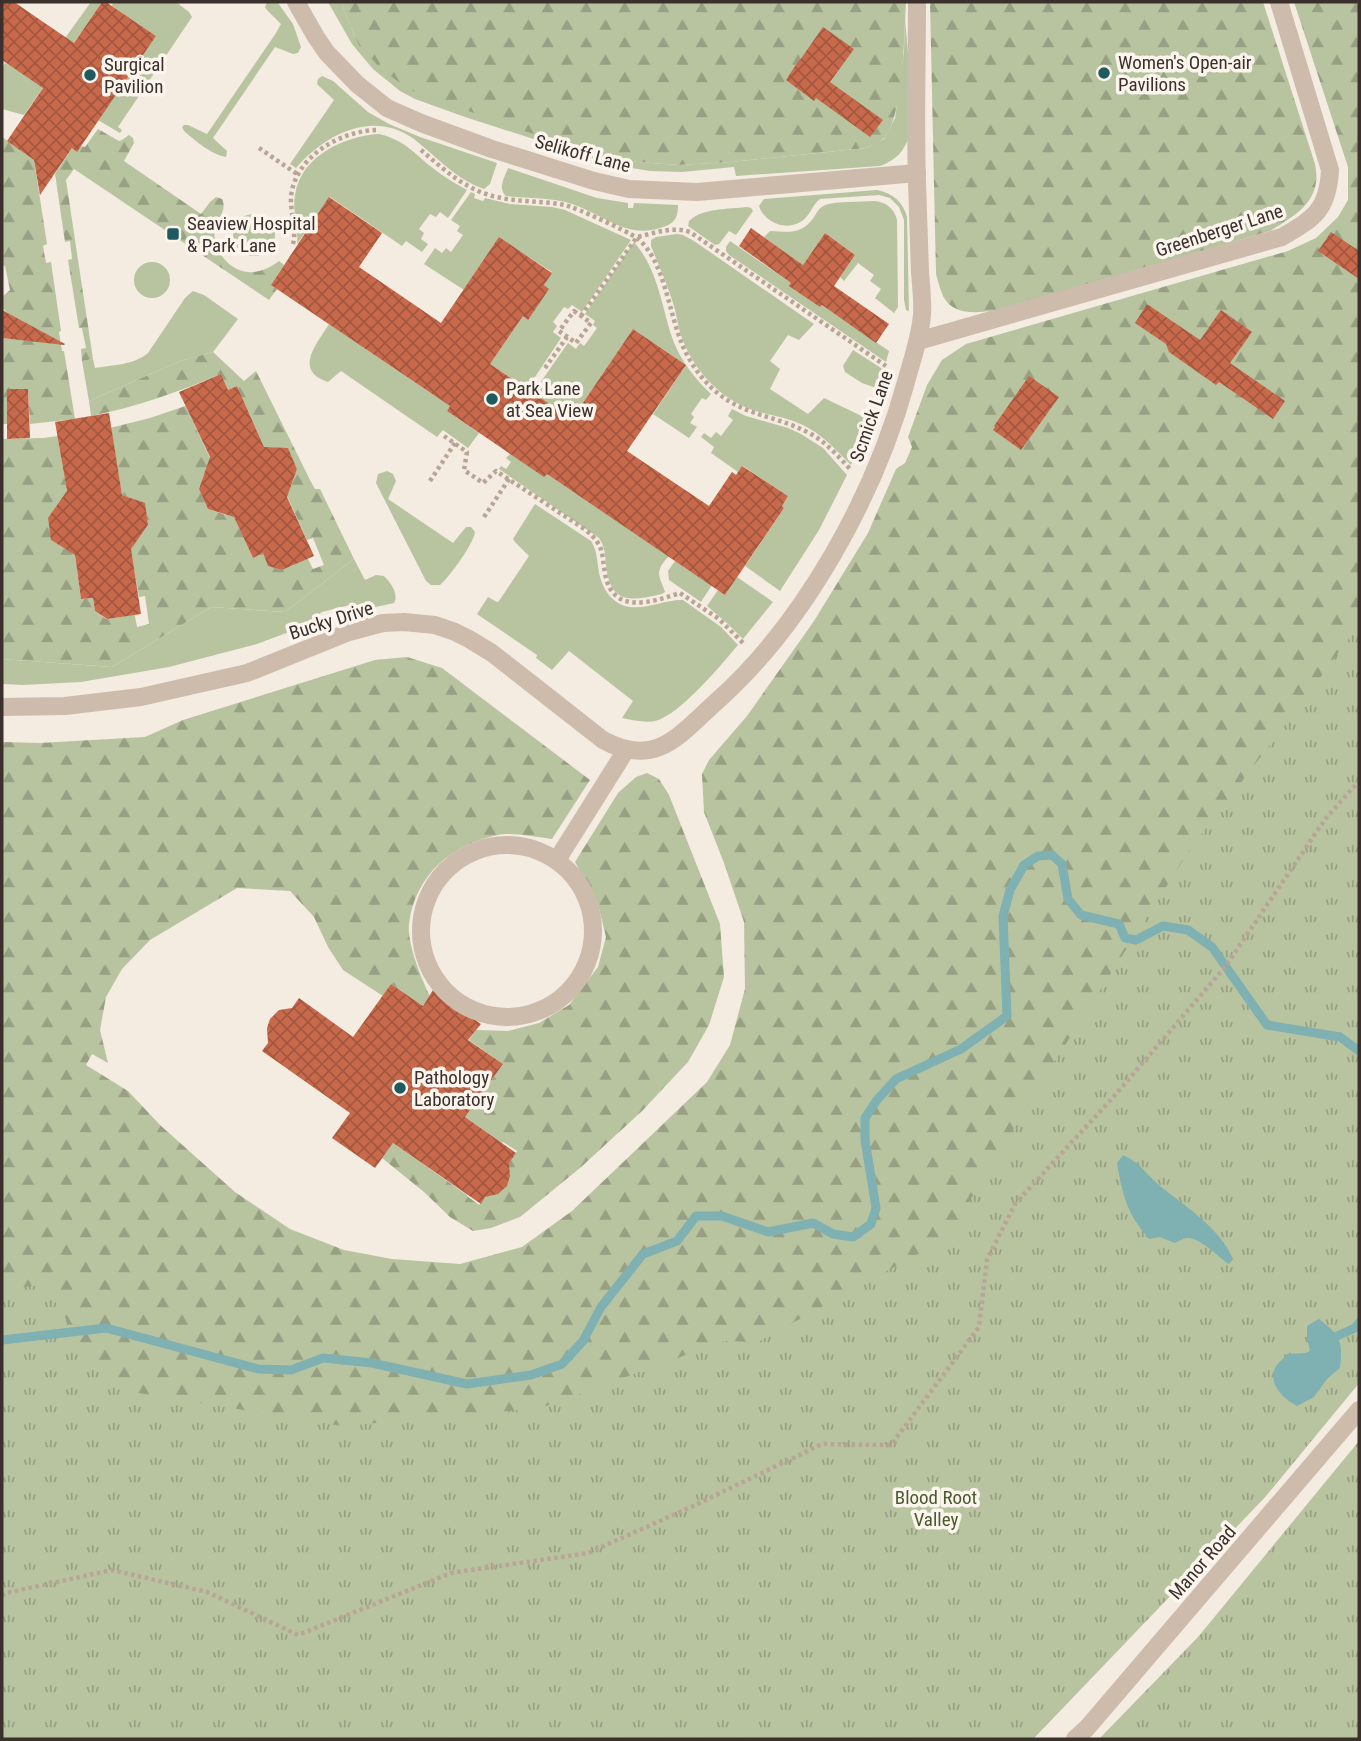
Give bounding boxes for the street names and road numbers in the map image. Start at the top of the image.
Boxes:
street label: Selikoff Lane [532,130,633,177]
street label: Greenberger Lane [1153,199,1286,262]
street label: Scmick Lane [845,367,898,465]
street label: Bucky Drive [286,596,376,645]
street label: Manor Road [1164,1521,1241,1604]

